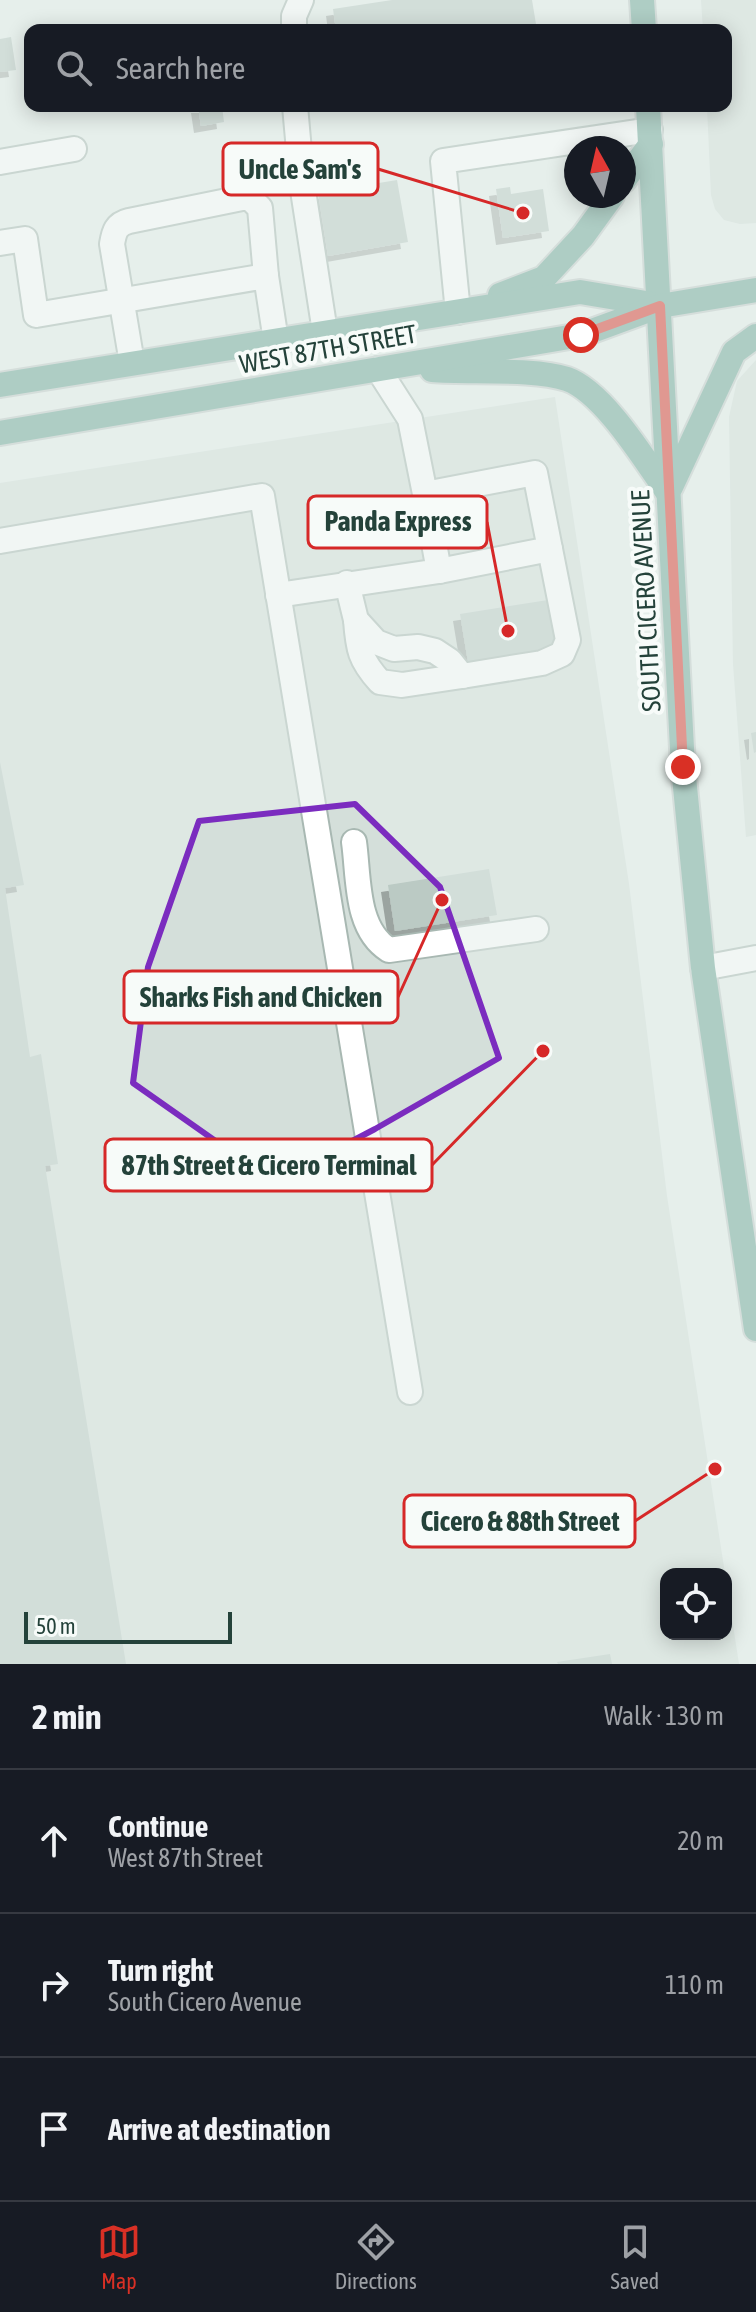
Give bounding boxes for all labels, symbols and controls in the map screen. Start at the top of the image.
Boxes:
search box [24,24,732,112]
icon: search [52,46,96,90]
text: Search here [116,51,245,85]
north arrow [564,136,636,208]
callout: Uncle Sam's [223,143,378,195]
text: Uncle Sam's [238,153,362,185]
route start [563,317,599,353]
street label: WEST 87TH STREET [237,319,419,379]
street label: SOUTH CICERO AVENUE [625,489,667,713]
callout: Panda Express [308,496,487,548]
text: Panda Express [324,505,472,537]
route end [665,749,701,785]
callout: Sharks Fish and Chicken [124,971,398,1023]
text: Sharks Fish and Chicken [140,981,382,1013]
callout: 87th Street & Cicero Terminal [105,1139,432,1191]
text: 87th Street & Cicero Terminal [121,1149,417,1181]
callout: Cicero & 88th Street [404,1495,635,1547]
text: Cicero & 88th Street [421,1505,620,1537]
map controls [660,1568,732,1640]
button: locate [660,1568,732,1640]
scale bar [24,1608,232,1644]
text: 50 m [36,1613,76,1639]
text: 2 min [32,1697,101,1736]
text: Walk · 130 m [604,1701,724,1731]
text: Continue [108,1809,208,1843]
icon: ahead [32,1819,76,1863]
text: 20 m [677,1826,724,1856]
text: West 87th Street [108,1843,263,1873]
text: Turn right [108,1953,214,1987]
icon: right [32,1963,76,2007]
text: 110 m [665,1970,724,2000]
text: South Cicero Avenue [108,1987,302,2017]
icon: arrive [32,2107,76,2151]
text: Arrive at destination [108,2112,330,2146]
tab: Map [97,2220,141,2294]
tab: Directions [335,2220,417,2294]
tab: Saved [610,2220,659,2294]

